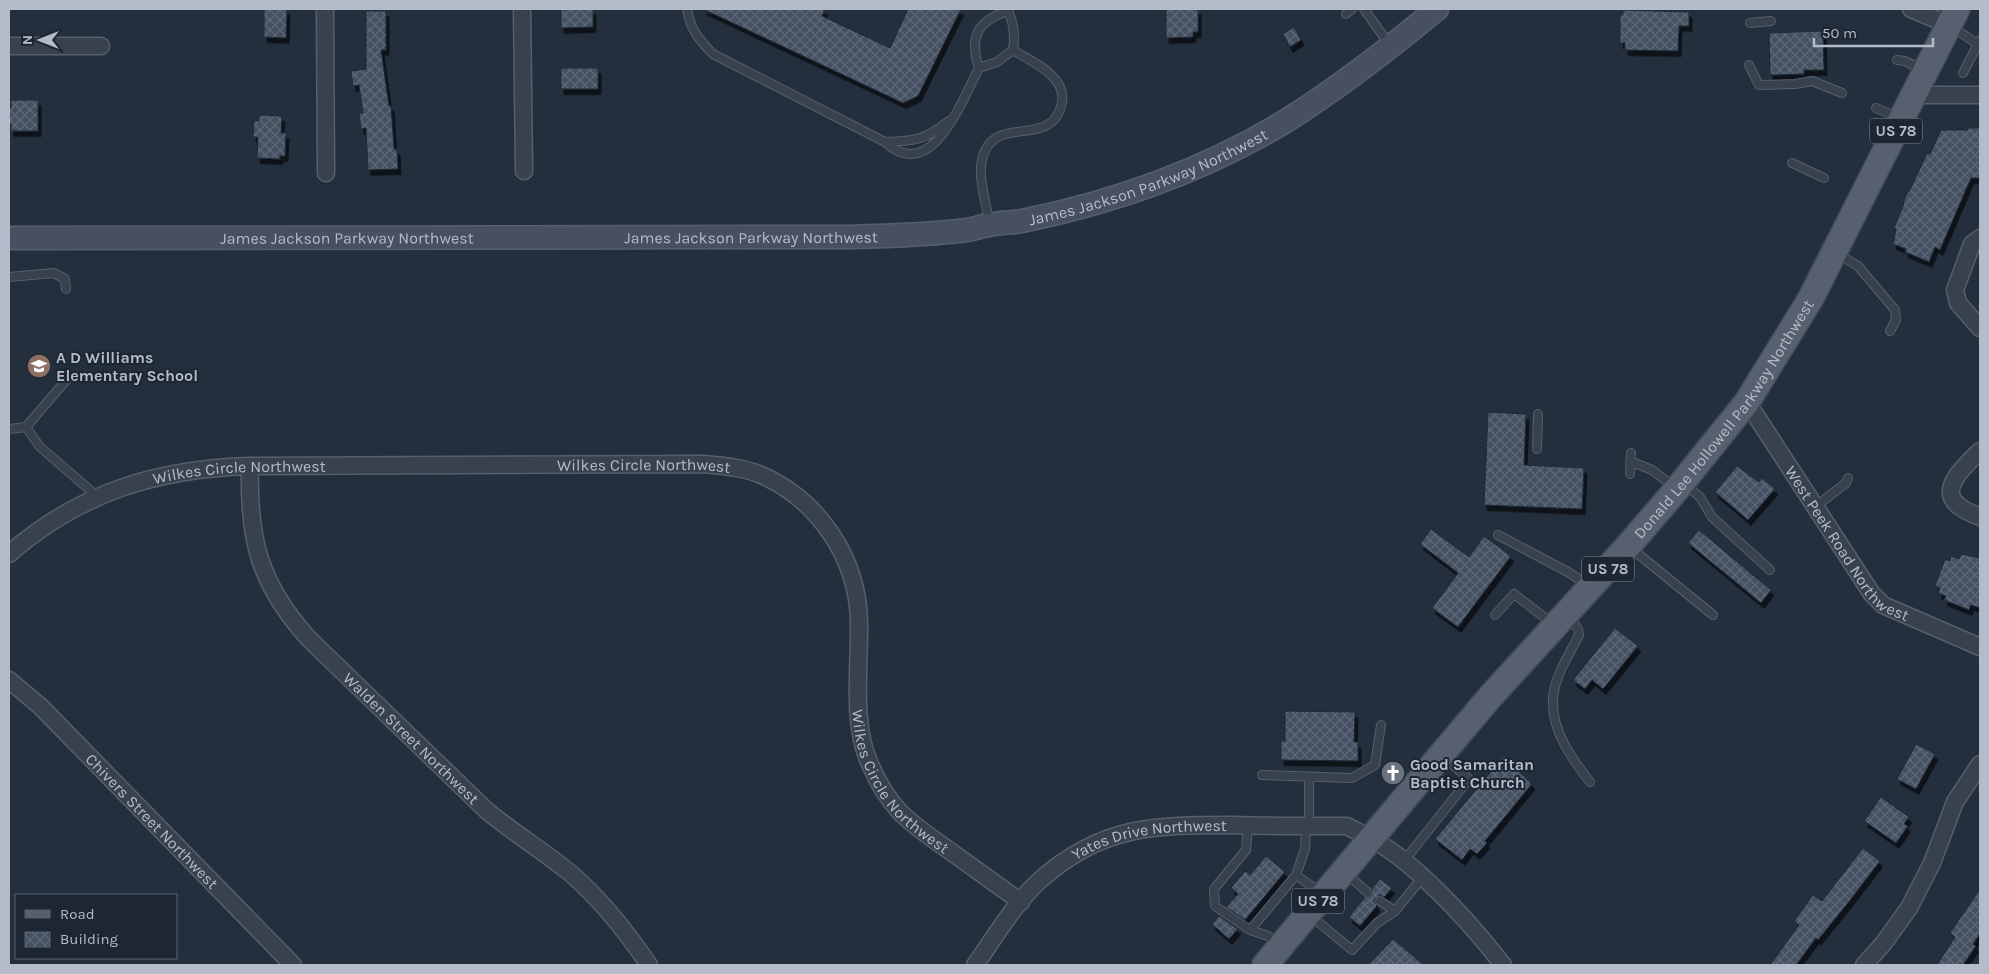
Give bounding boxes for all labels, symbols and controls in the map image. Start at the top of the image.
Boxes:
north arrow [15,15,65,65]
scale bar [1814,15,1933,47]
text: 50 m [1822,24,1857,42]
text: N [19,35,36,45]
road number: US 78 [1870,118,1922,144]
street label: James Jackson Parkway Northwest [1027,125,1271,229]
street label: James Jackson Parkway Northwest [624,227,878,247]
street label: James Jackson Parkway Northwest [220,228,474,248]
street label: Donald Lee Hollowell Parkway Northwest [1630,296,1818,543]
place label: A D Williams Elementary School [56,348,198,385]
school or university icon: A D Williams Elementary School [26,353,52,379]
street label: Wilkes Circle Northwest [557,455,732,477]
street label: Wilkes Circle Northwest [151,457,326,488]
street label: West Peek Road Northwest [1781,462,1912,625]
road number: US 78 [1582,556,1634,582]
street label: Walden Street Northwest [339,668,483,808]
street label: Wilkes Circle Northwest [848,709,953,858]
street label: Chivers Street Northwest [82,750,222,893]
place label: Good Samaritan Baptist Church [1410,755,1534,792]
church icon: Good Samaritan Baptist Church [1380,760,1406,786]
street label: Yates Drive Northwest [1068,816,1227,864]
road number: US 78 [1292,888,1344,914]
legend [15,894,178,959]
text: Road [60,905,95,923]
text: Building [60,930,118,948]

